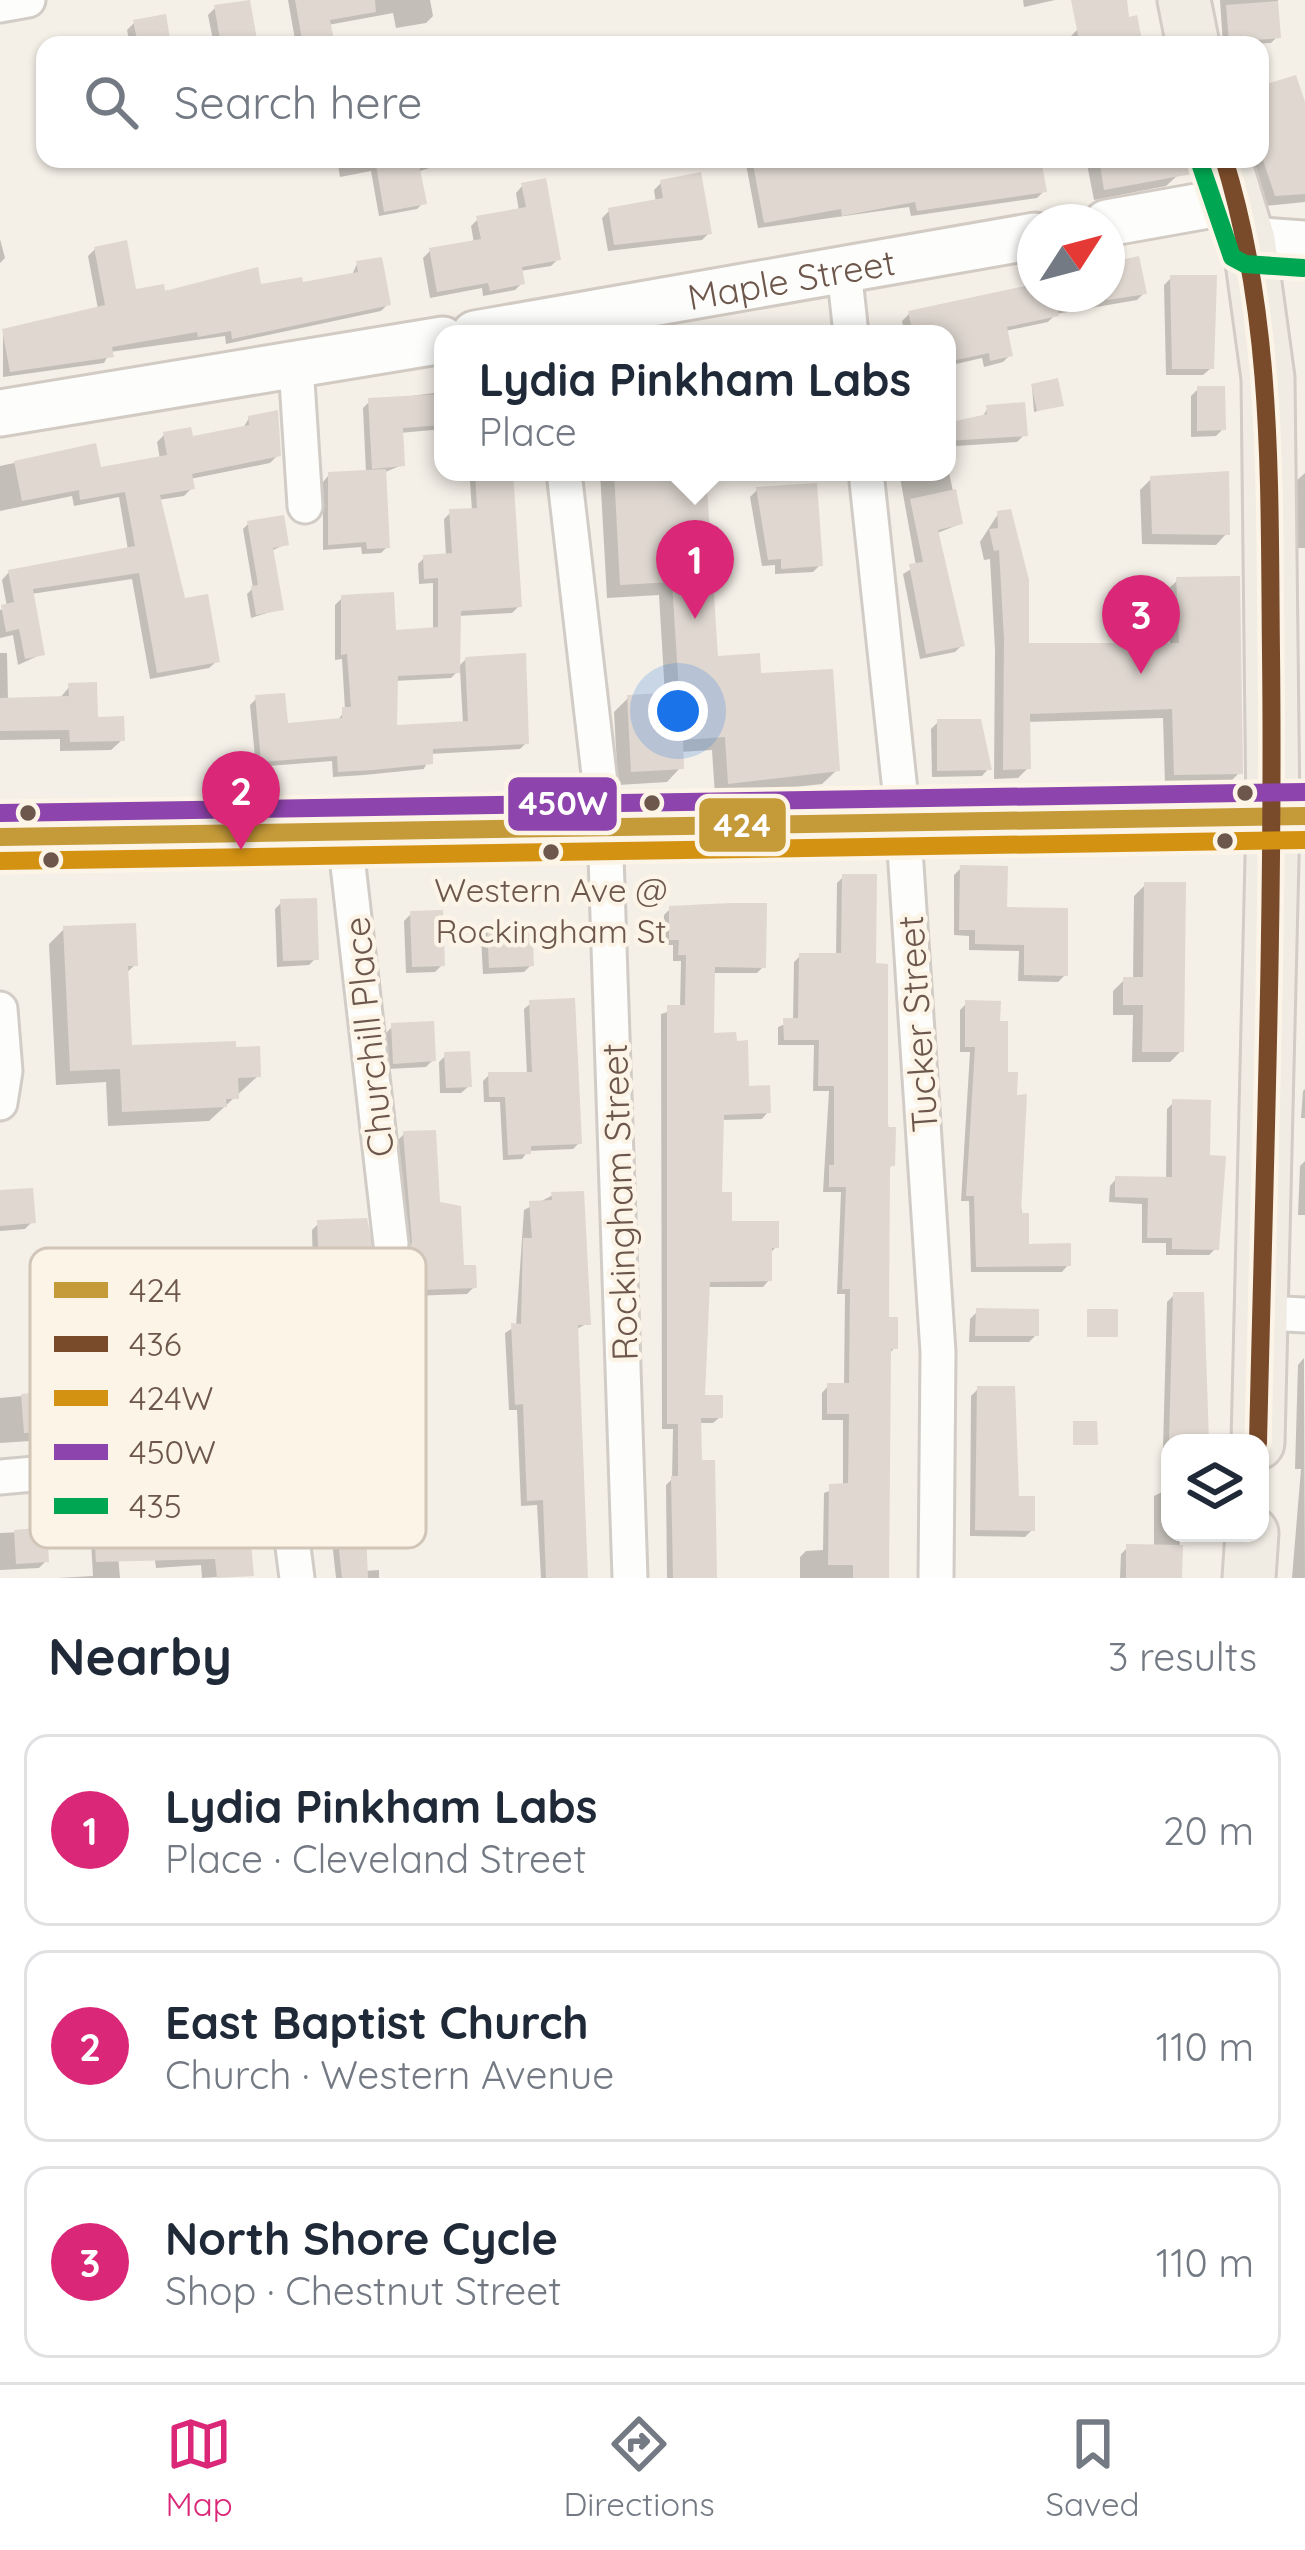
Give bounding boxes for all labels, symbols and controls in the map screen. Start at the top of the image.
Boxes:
search box [36,36,1269,168]
icon: search [78,69,144,135]
text: Search here [174,74,422,130]
north arrow [1017,204,1125,312]
street label: Maple Street [684,238,898,319]
popup [434,325,956,481]
text: Lydia Pinkham Labs [479,351,911,407]
text: Place [479,407,577,456]
pin: 1 [656,520,734,619]
pin: 3 [1102,575,1180,674]
your location [648,681,708,741]
pin: 2 [202,751,280,850]
line badge: 450W [506,775,619,833]
text: 450W [518,782,608,823]
unlabelled marker [1234,782,1256,804]
unlabelled marker [641,792,663,814]
line badge: 424 [697,796,788,854]
unlabelled marker [17,802,39,824]
text: 424 [713,804,771,845]
unlabelled marker [1214,830,1236,852]
marker: Western Ave @ Rockingham St [540,841,562,863]
unlabelled marker [40,849,62,871]
place label: Western Ave @ Rockingham St [434,869,668,951]
street label: Tucker Street [887,914,947,1134]
street label: Churchill Place [333,915,403,1159]
street label: Rockingham Street [591,1042,647,1362]
legend [30,1248,426,1548]
text: 424 [129,1269,182,1310]
text: 436 [129,1323,181,1364]
text: 424W [129,1377,213,1418]
text: 450W [129,1431,216,1472]
map controls [1161,1434,1269,1542]
button: layers [1161,1434,1269,1542]
text: 435 [129,1485,182,1526]
text: Nearby [48,1624,232,1688]
text: 3 results [1108,1632,1257,1681]
text: Lydia Pinkham Labs [165,1778,597,1834]
text: 1 [82,1806,98,1855]
text: 20 m [1163,1806,1254,1855]
text: Place · Cleveland Street [165,1834,586,1883]
text: East Baptist Church [165,1994,589,2050]
text: 2 [79,2022,101,2071]
text: 110 m [1156,2022,1254,2071]
text: Church · Western Avenue [165,2050,614,2099]
text: North Shore Cycle [165,2210,558,2266]
text: 3 [80,2238,100,2287]
text: 110 m [1156,2238,1254,2287]
text: Shop · Chestnut Street [165,2266,562,2315]
tab: Map [165,2411,233,2524]
tab: Directions [563,2411,715,2524]
tab: Saved [1046,2411,1140,2524]

